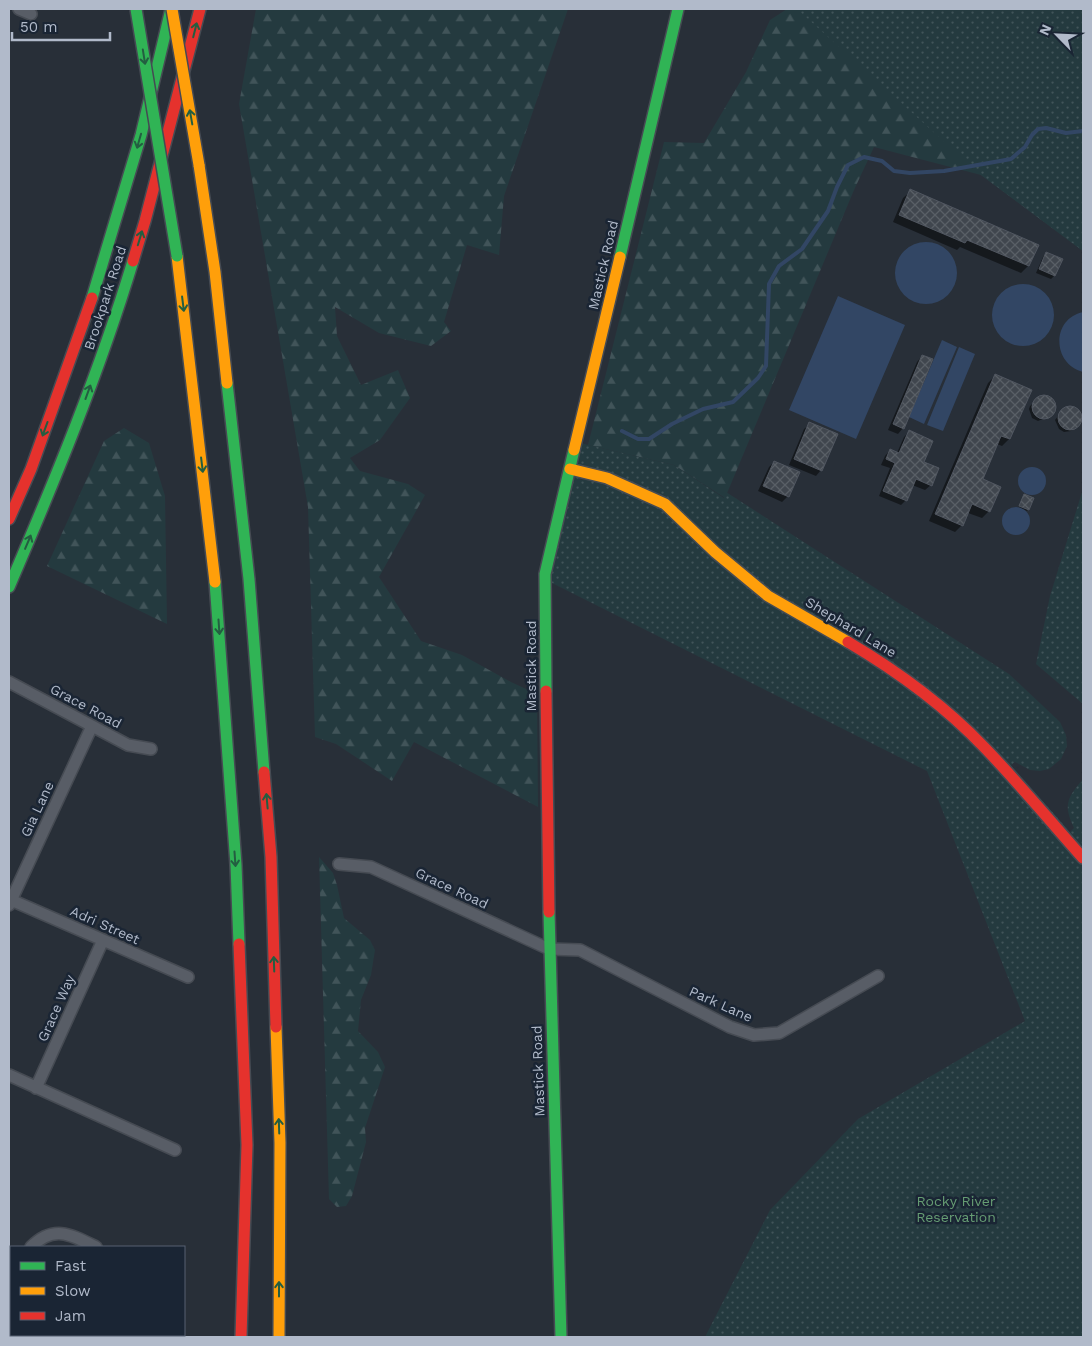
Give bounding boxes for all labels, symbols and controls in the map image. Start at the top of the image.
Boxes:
scale bar [12,10,110,42]
north arrow [1032,10,1082,60]
text: 50 m [20,18,57,36]
one-way arrow [191,22,200,38]
text: N [1036,22,1055,38]
one-way arrow [140,48,150,64]
one-way arrow [186,109,196,125]
one-way arrow [134,133,144,149]
street label: Mastick Road [585,219,621,311]
one-way arrow [136,230,146,246]
street label: Brookpark Road [81,244,129,352]
one-way arrow [178,296,188,312]
one-way arrow [84,384,93,400]
one-way arrow [40,420,49,436]
one-way arrow [197,457,207,473]
one-way arrow [24,535,34,550]
street label: Shephard Lane [803,594,899,660]
one-way arrow [214,619,223,635]
street label: Mastick Road [523,620,539,712]
street label: Grace Road [48,681,124,731]
street label: Gia Lane [17,779,57,839]
one-way arrow [262,794,271,810]
one-way arrow [231,851,240,867]
street label: Grace Road [413,864,491,912]
street label: Adri Street [68,903,142,947]
one-way arrow [270,956,279,972]
street label: Grace Way [34,971,78,1044]
street label: Park Lane [687,983,755,1025]
street label: Mastick Road [528,1025,548,1117]
one-way arrow [275,1118,284,1134]
park label: Rocky River Reservation [916,1193,996,1225]
legend [10,1246,185,1336]
text: Fast [55,1257,87,1275]
one-way arrow [274,1281,284,1297]
text: Slow [55,1282,91,1300]
text: Jam [55,1307,86,1325]

